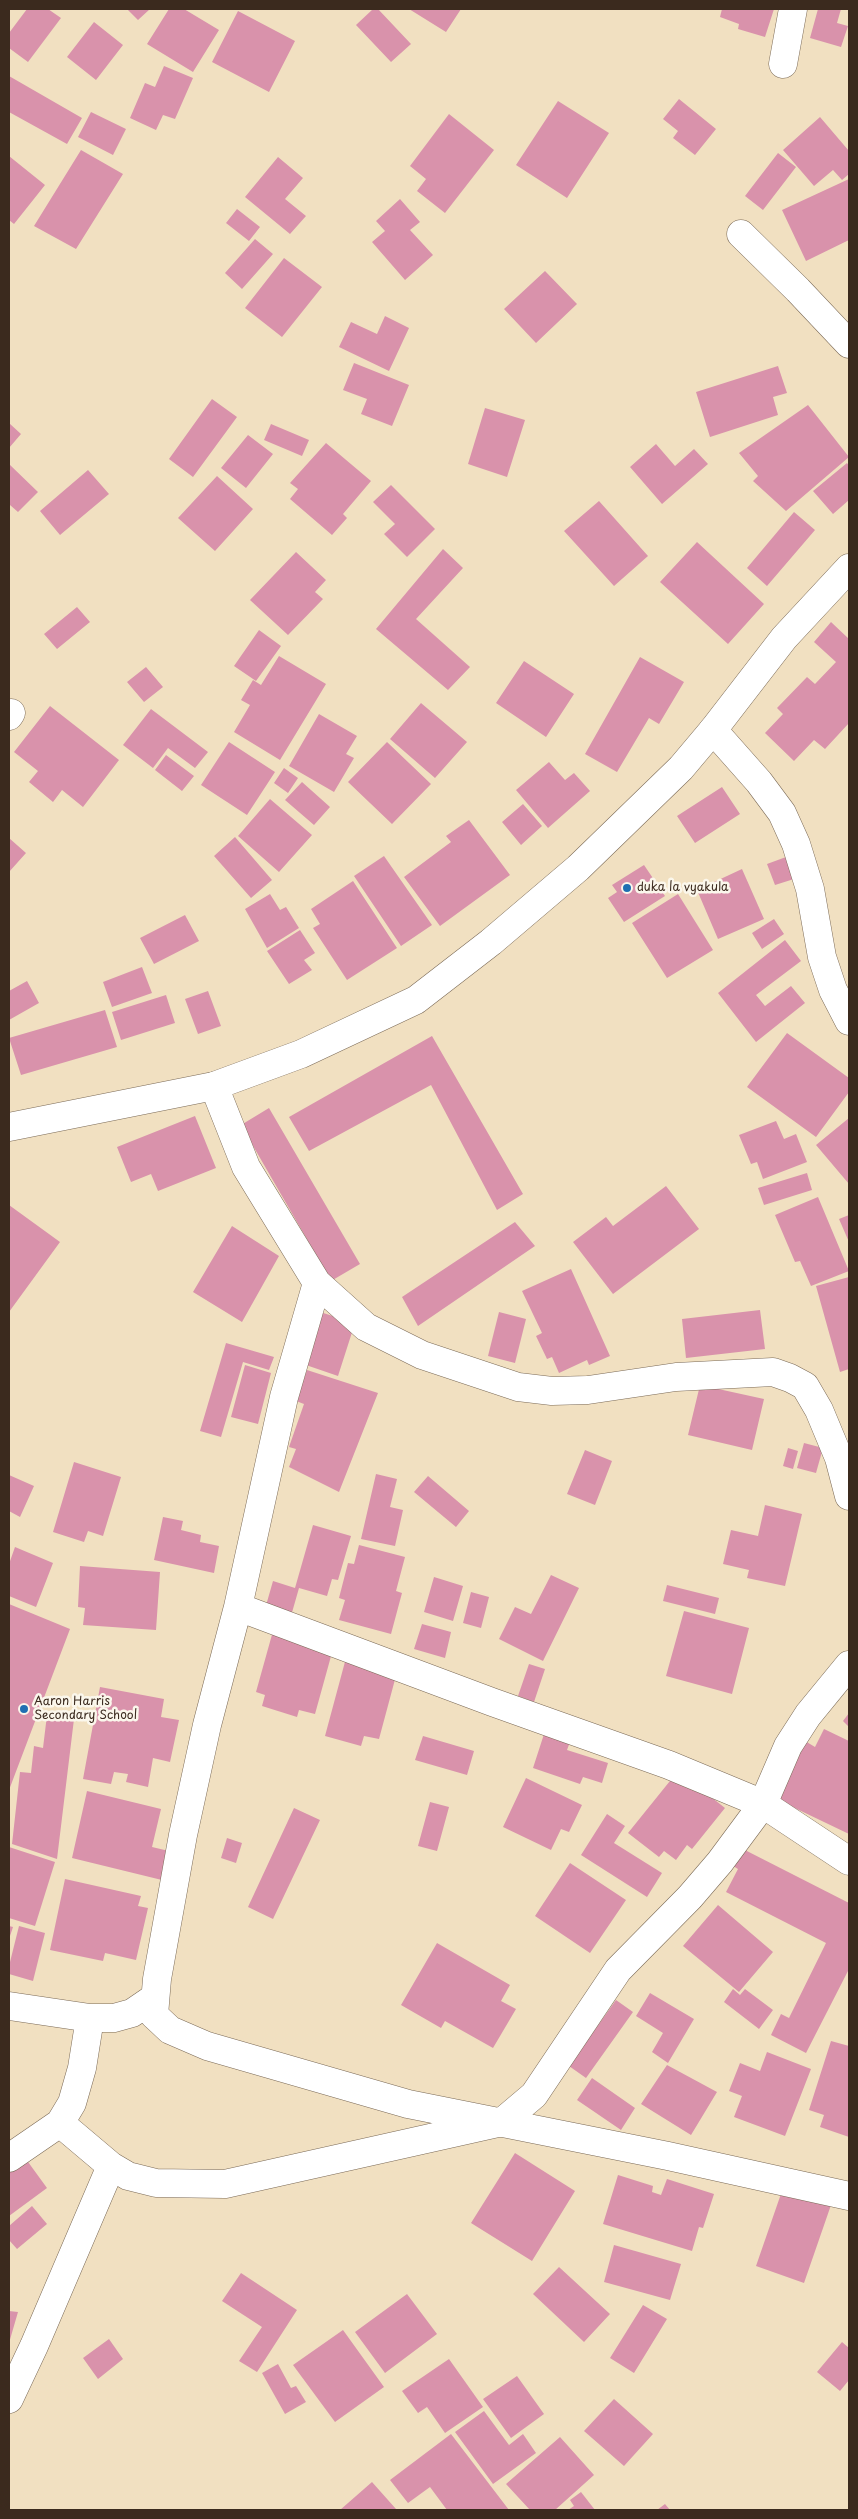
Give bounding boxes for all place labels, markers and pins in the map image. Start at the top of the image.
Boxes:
place label: duka la vyakula [637,881,728,895]
marker: duka la vyakula [621,882,633,894]
place label: Aaron Harris Secondary School [34,1695,137,1723]
marker: Aaron Harris Secondary School [18,1703,30,1715]

